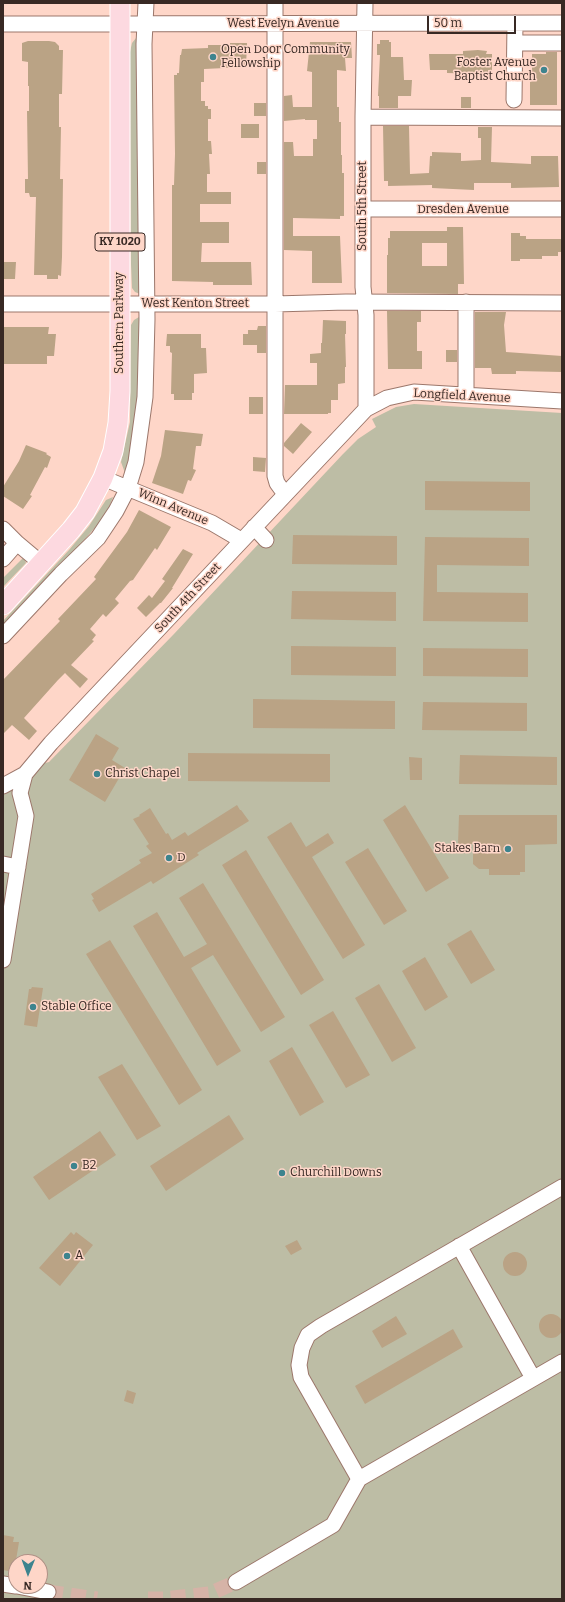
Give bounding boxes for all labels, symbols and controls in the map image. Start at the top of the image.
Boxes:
scale bar [429,8,518,34]
text: 50 m [434,16,462,30]
street label: West Evelyn Avenue [227,17,339,31]
place label: Open Door Community Fellowship [221,43,350,71]
marker: Open Door Community Fellowship [208,52,218,62]
place label: Foster Avenue Baptist Church [454,56,536,84]
marker: Foster Avenue Baptist Church [539,65,549,75]
street label: South 5th Street [356,161,370,251]
street label: Dresden Avenue [417,203,509,217]
road number: KY 1020 [95,233,145,251]
street label: Southern Parkway [113,272,127,374]
street label: West Kenton Street [141,297,249,311]
street label: Longfield Avenue [413,386,511,406]
street label: Winn Avenue [136,486,210,528]
street label: South 4th Street [152,560,224,636]
place label: Christ Chapel [105,767,180,781]
marker: Christ Chapel [92,769,102,779]
place label: Stakes Barn [434,842,500,856]
marker: Stakes Barn [503,844,513,854]
place label: D [177,851,186,865]
marker: D [164,853,174,863]
place label: Stable Office [41,1000,112,1014]
marker: Stable Office [28,1002,38,1012]
place label: B2 [82,1159,96,1173]
marker: B2 [69,1161,79,1171]
place label: Churchill Downs [290,1166,382,1180]
marker: Churchill Downs [277,1168,287,1178]
place label: A [75,1249,84,1263]
marker: A [62,1251,72,1261]
north arrow [8,1554,48,1594]
text: N [23,1579,32,1592]

